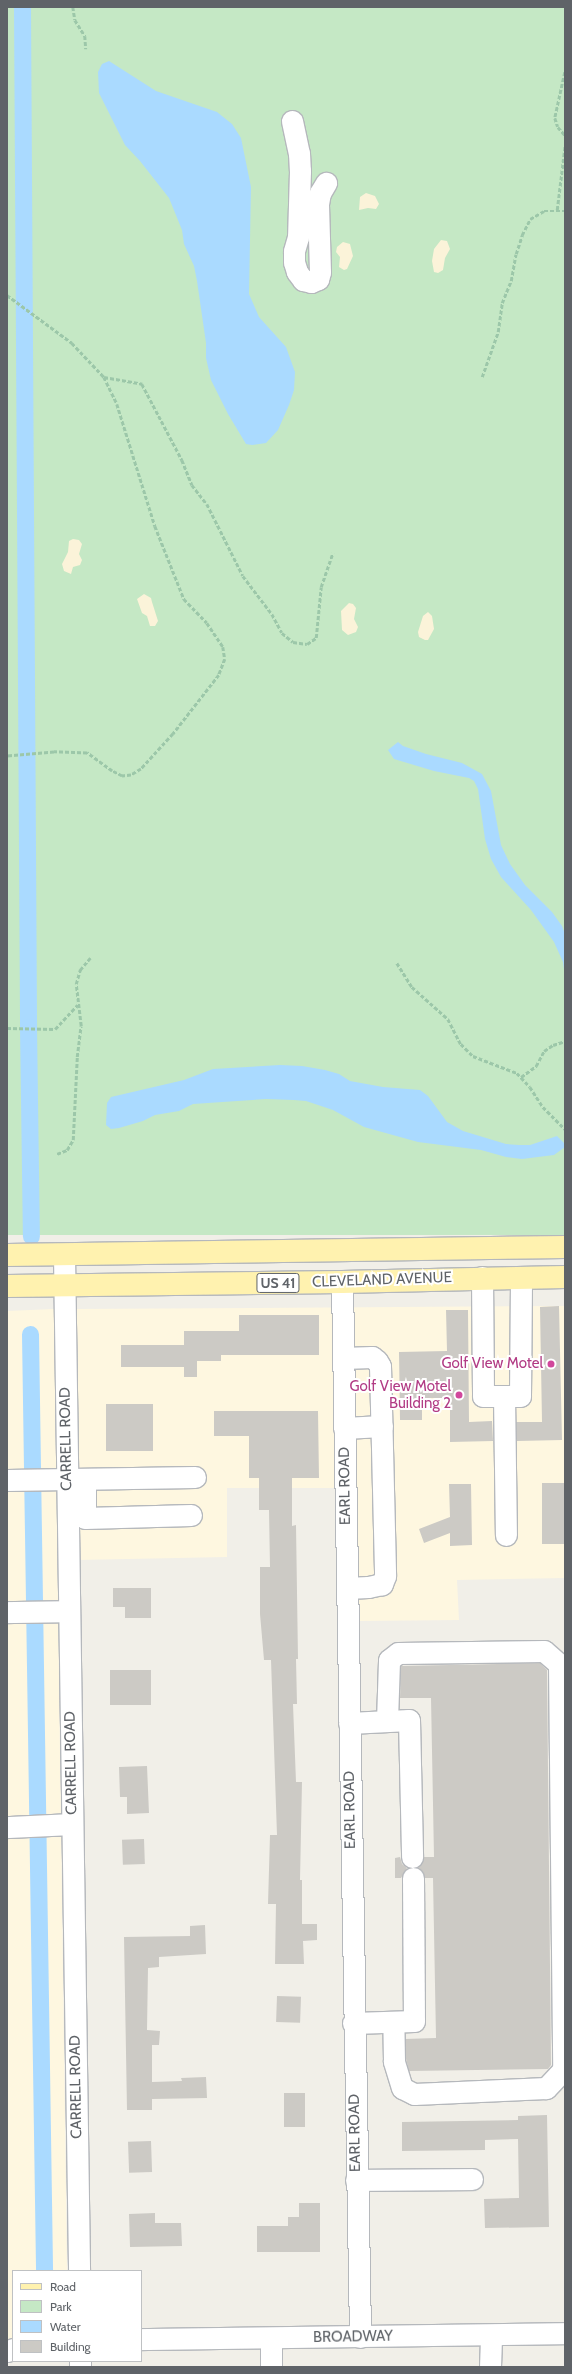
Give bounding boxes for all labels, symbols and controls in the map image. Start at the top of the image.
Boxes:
street label: CLEVELAND AVENUE [312,1269,452,1291]
road number: US 41 [256,1271,300,1295]
place label: Golf View Motel [442,1355,543,1373]
marker: Golf View Motel [546,1359,556,1369]
place label: Golf View Motel Building 2 [350,1377,451,1412]
street label: CARRELL ROAD [56,1387,76,1491]
marker: Golf View Motel Building 2 [454,1390,464,1400]
street label: EARL ROAD [335,1447,355,1525]
street label: CARRELL ROAD [61,1711,81,1815]
street label: EARL ROAD [340,1771,360,1849]
street label: CARRELL ROAD [66,2035,86,2139]
street label: EARL ROAD [345,2094,365,2172]
legend [12,2270,142,2362]
text: Road [50,2279,76,2294]
text: Park [50,2299,72,2314]
text: Water [50,2319,80,2334]
street label: BROADWAY [313,2327,393,2347]
text: Building [50,2339,91,2354]

